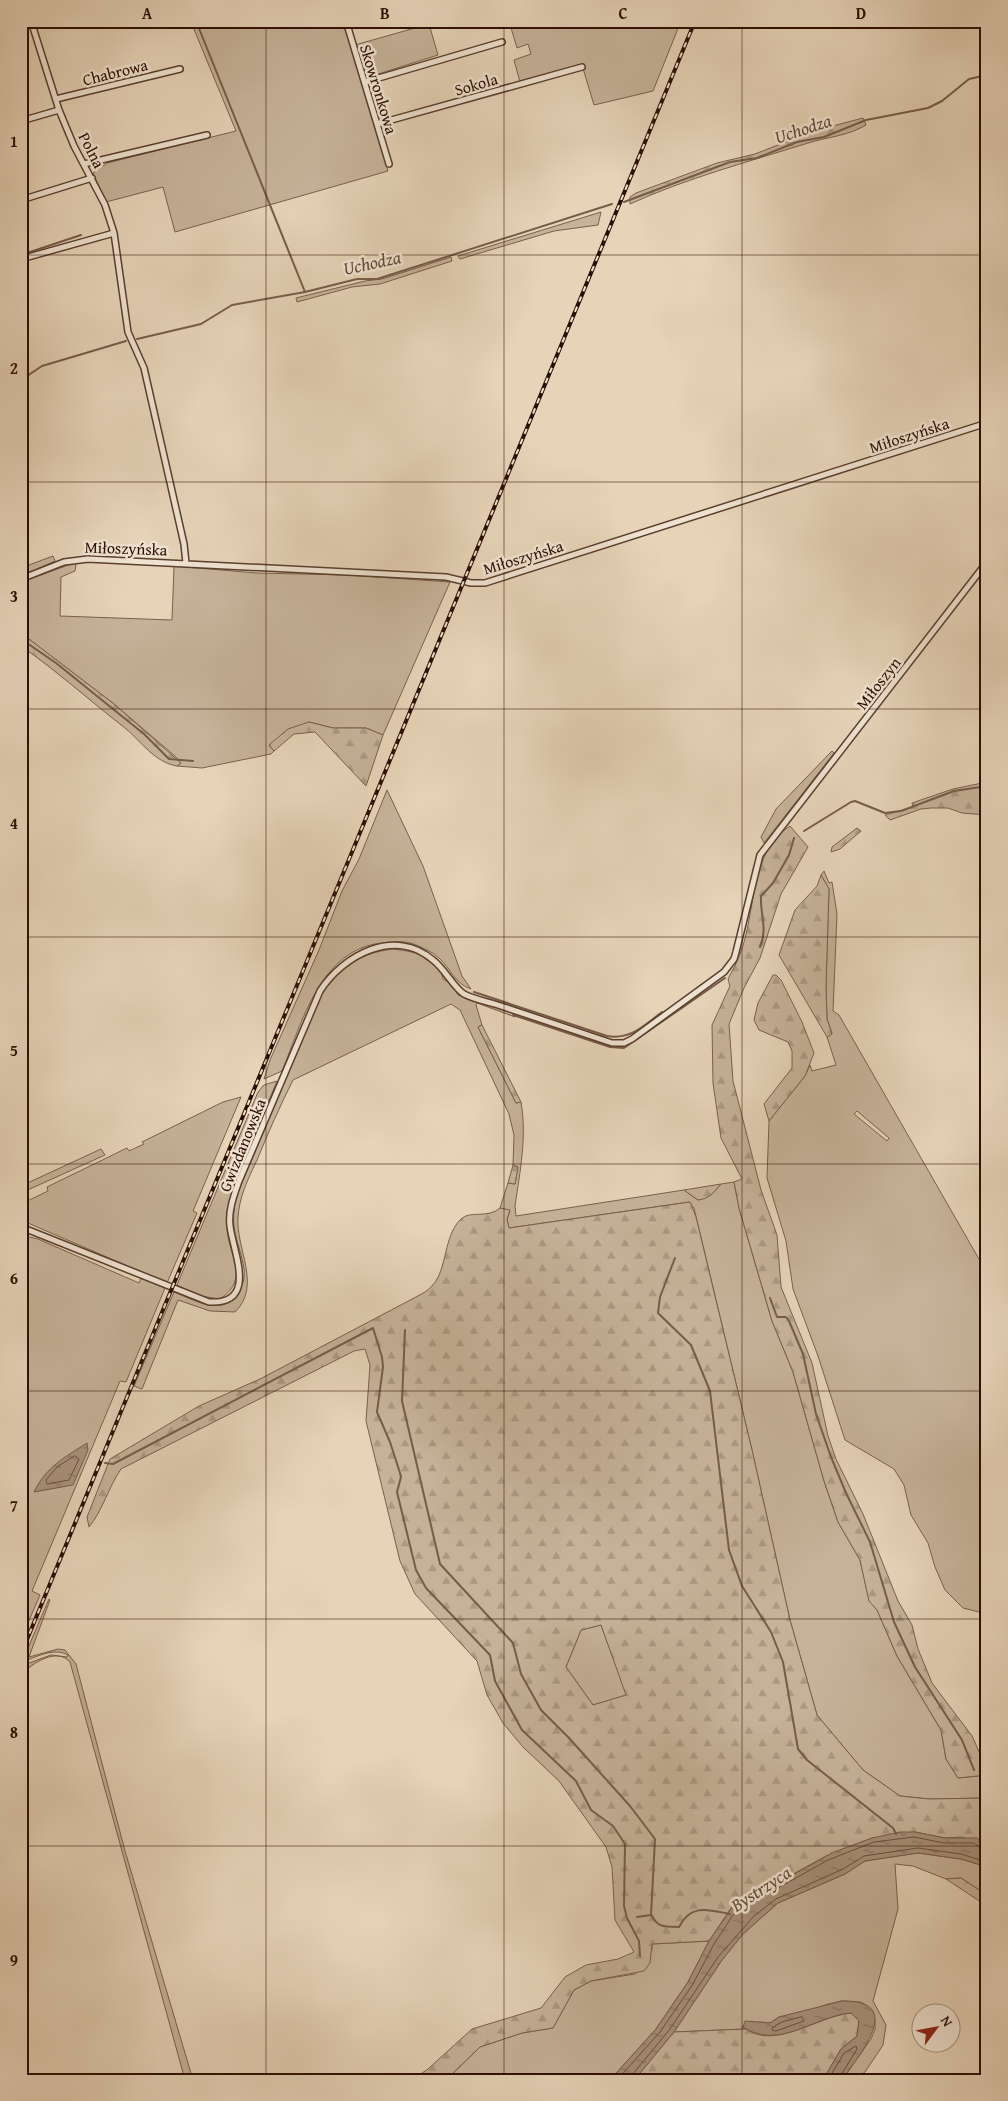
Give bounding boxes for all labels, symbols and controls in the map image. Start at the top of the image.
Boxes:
text: A [142,1,153,25]
text: B [380,1,390,25]
text: C [618,1,628,25]
text: D [856,1,866,25]
street label: Skowronkowa [354,41,404,137]
street label: Chabrowa [80,52,151,92]
street label: Sokola [452,66,501,102]
water label: Uchodza [771,106,835,150]
street label: Polna [73,128,111,173]
text: 1 [10,129,18,153]
water label: Uchodza [340,243,404,282]
text: 2 [10,356,18,380]
street label: Miłoszyńska [866,411,952,459]
street label: Miłoszyńska [480,533,567,581]
street label: Miłoszyńska [84,535,168,561]
text: 3 [10,584,18,608]
street label: Miłoszyn [850,652,906,714]
text: 4 [10,811,18,835]
text: 5 [10,1038,18,1062]
street label: Gwizdanowska [212,1094,272,1195]
text: 6 [10,1266,18,1290]
text: 7 [10,1493,18,1517]
text: 8 [10,1720,18,1744]
water label: Bystrzyca [724,1859,797,1919]
text: 9 [10,1948,18,1972]
north arrow [910,2004,960,2054]
text: N [936,2012,958,2031]

